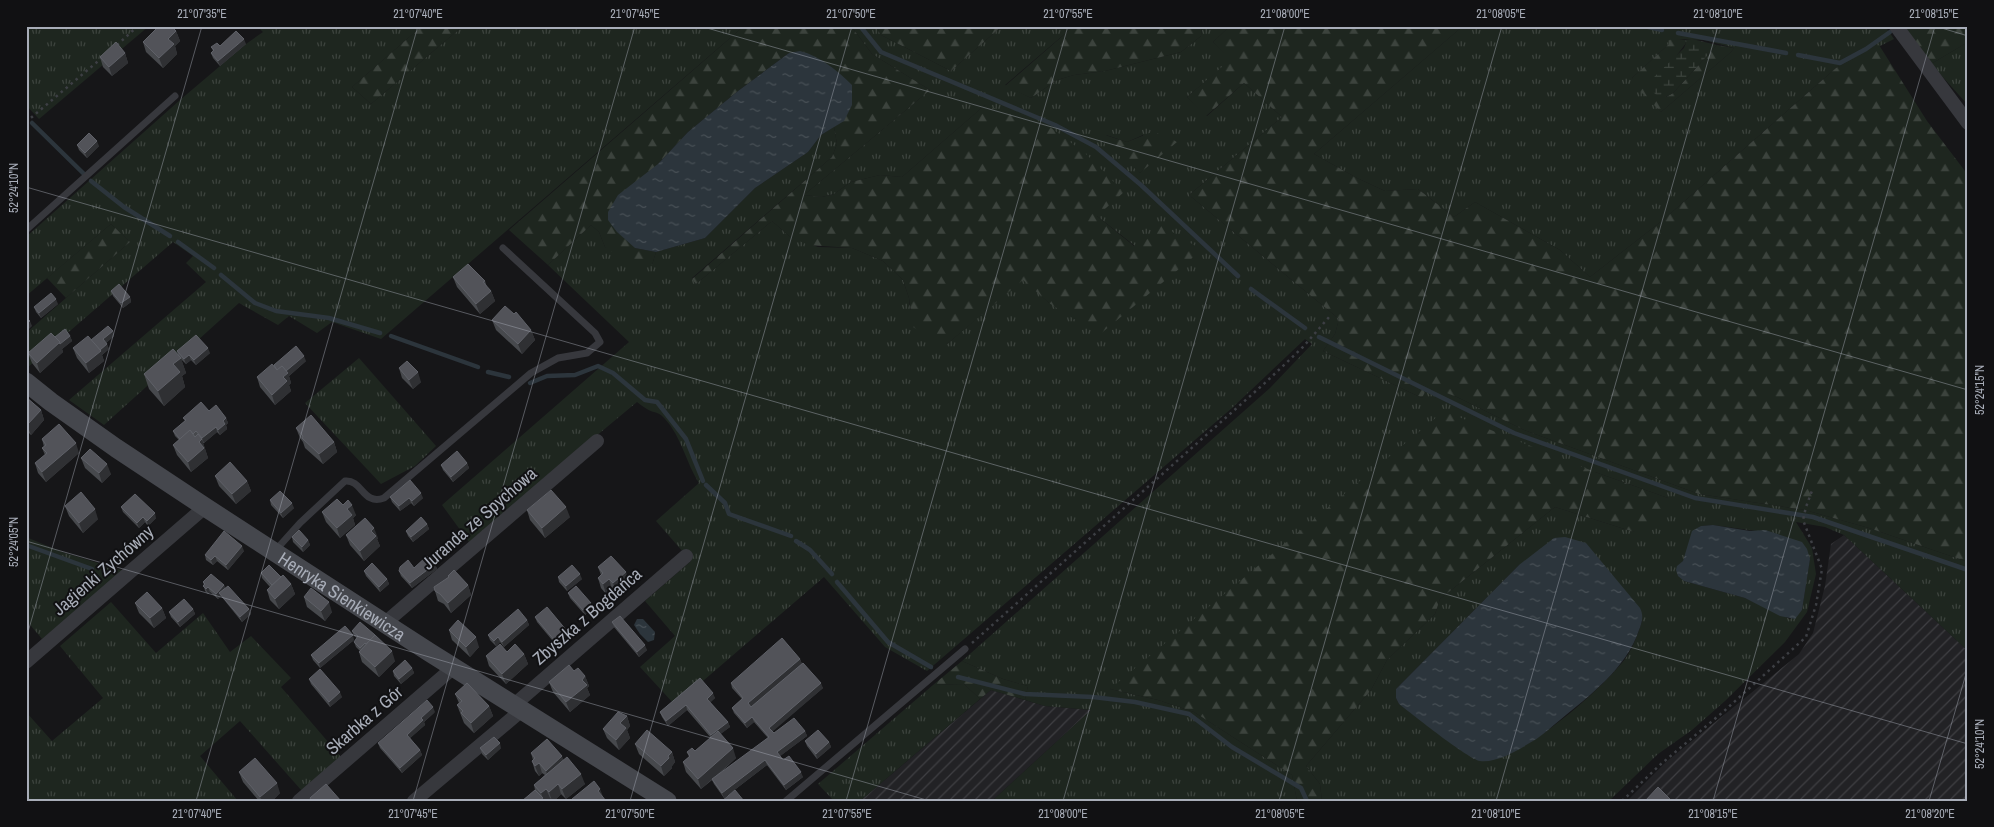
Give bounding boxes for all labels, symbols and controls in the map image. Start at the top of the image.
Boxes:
text: 21°07'35"E [177,6,227,22]
text: 21°07'40"E [393,6,443,22]
text: 21°07'45"E [610,6,660,22]
text: 21°07'50"E [826,6,876,22]
text: 21°07'55"E [1043,6,1093,22]
text: 21°08'00"E [1260,6,1310,22]
text: 21°08'05"E [1476,6,1526,22]
text: 21°08'10"E [1693,6,1743,22]
text: 21°08'15"E [1909,6,1959,22]
text: 52°24'10"N [6,163,22,213]
text: 52°24'15"N [1972,365,1988,415]
street label: Juranda ze Spychowa [416,461,542,575]
text: 52°24'05"N [6,517,22,567]
street label: Jagienki Zychówny [47,519,159,621]
street label: Henryka Sienkiewicza [274,545,411,646]
street label: Zbyszka z Bogdańca [527,562,647,670]
street label: Skarbka z Gór [320,680,408,760]
text: 52°24'10"N [1972,719,1988,769]
text: 21°07'40"E [172,806,222,822]
text: 21°07'45"E [388,806,438,822]
text: 21°07'50"E [605,806,655,822]
text: 21°07'55"E [822,806,872,822]
text: 21°08'00"E [1038,806,1088,822]
text: 21°08'05"E [1255,806,1305,822]
text: 21°08'10"E [1471,806,1521,822]
text: 21°08'15"E [1688,806,1738,822]
text: 21°08'20"E [1905,806,1955,822]

